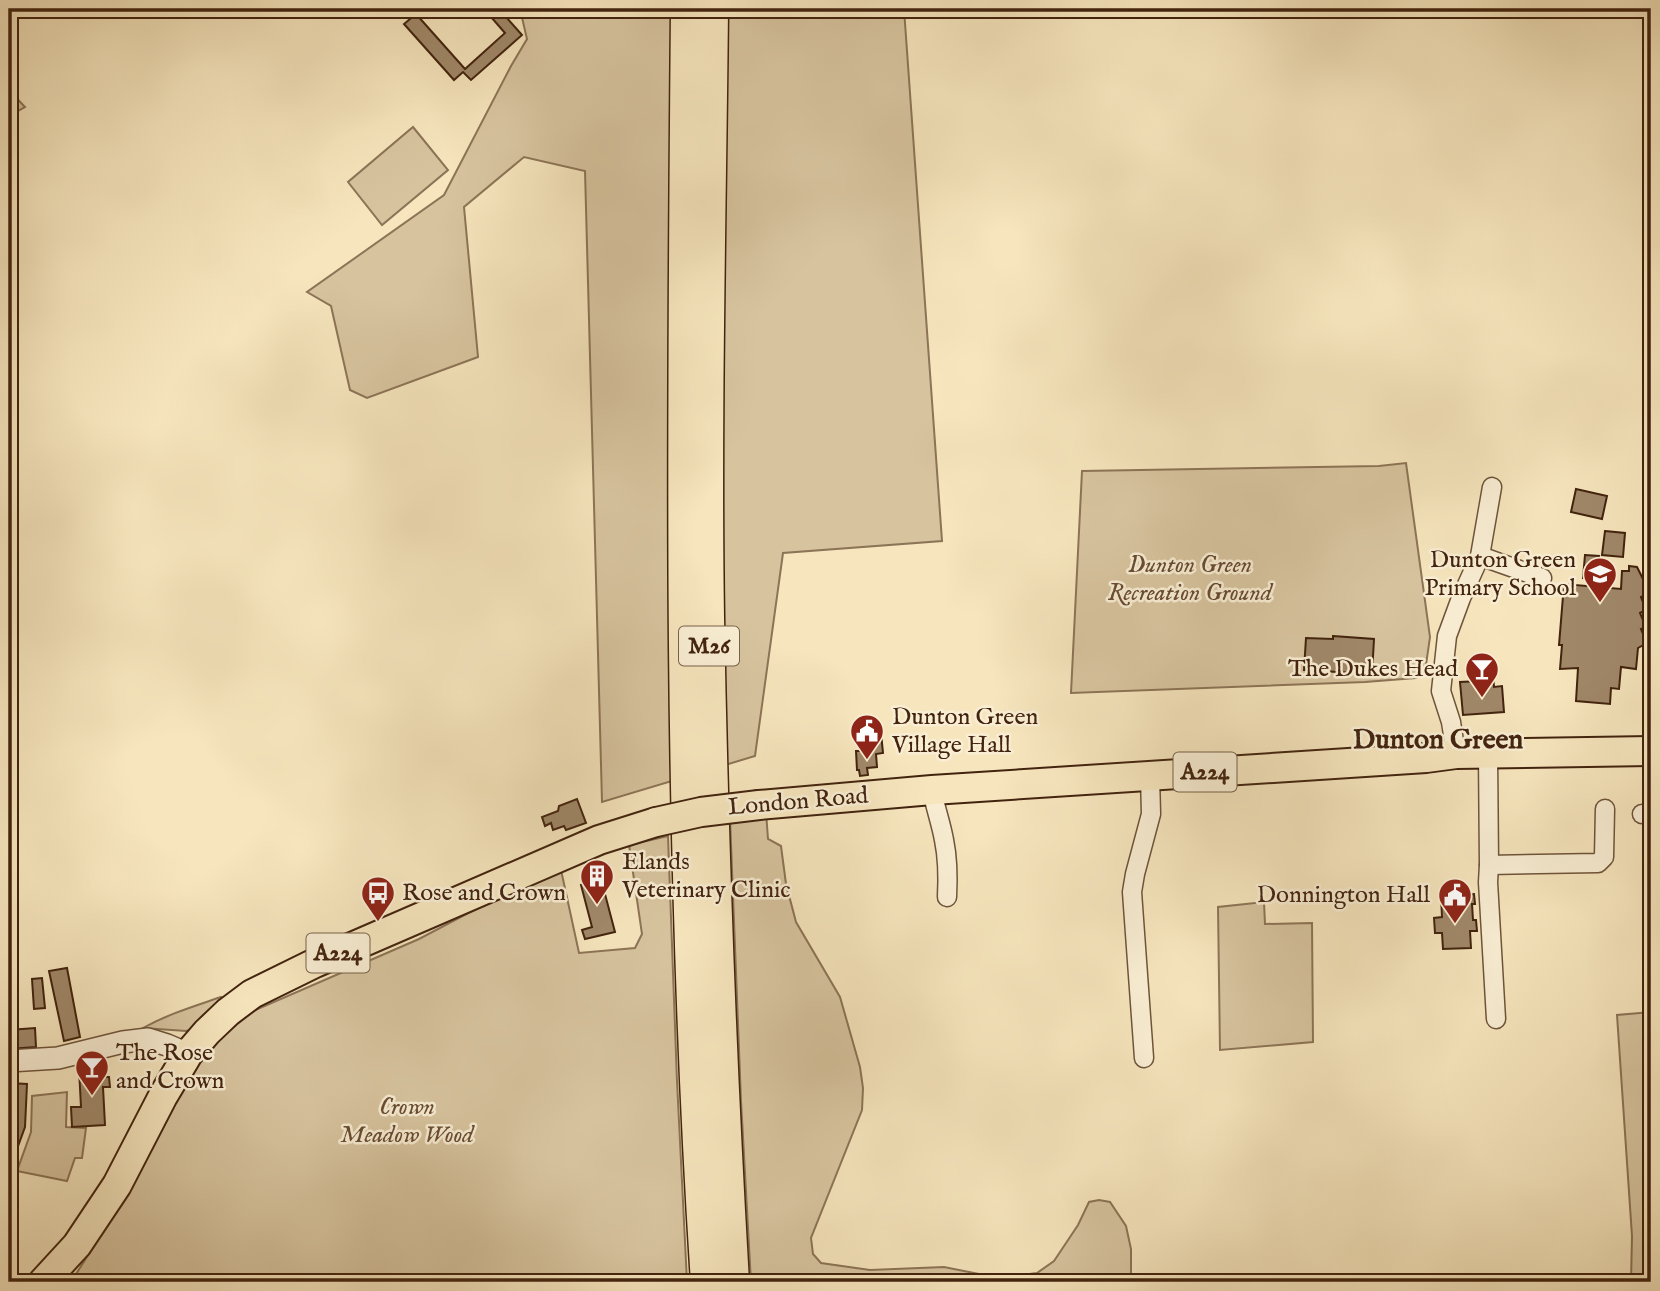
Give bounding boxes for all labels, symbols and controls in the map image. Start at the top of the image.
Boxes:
place label: Dunton Green Primary School [1424,545,1576,604]
park label: Dunton Green Recreation Ground [1108,550,1274,609]
school or university icon: Dunton Green Primary School [1581,555,1619,604]
road number: M26 [679,626,739,666]
bar icon: The Dukes Head [1463,650,1501,699]
place label: The Dukes Head [1288,654,1458,685]
place label: Dunton Green Village Hall [891,702,1038,761]
public building icon: Dunton Green Village Hall [848,712,886,761]
district label: Dunton Green [1353,723,1523,758]
road number: A224 [1174,752,1236,792]
street label: London Road [726,780,870,824]
place label: Elands Veterinary Clinic [621,847,791,906]
building icon: Elands Veterinary Clinic [578,857,616,906]
bus stop icon: Rose and Crown [359,874,397,923]
public building icon: Donnington Hall [1436,876,1474,925]
place label: Rose and Crown [402,878,566,909]
place label: Donnington Hall [1257,880,1430,911]
road number: A224 [306,934,370,972]
place label: The Rose and Crown [116,1038,225,1097]
bar icon: The Rose and Crown [73,1048,111,1097]
park label: Crown Meadow Wood [340,1092,475,1151]

